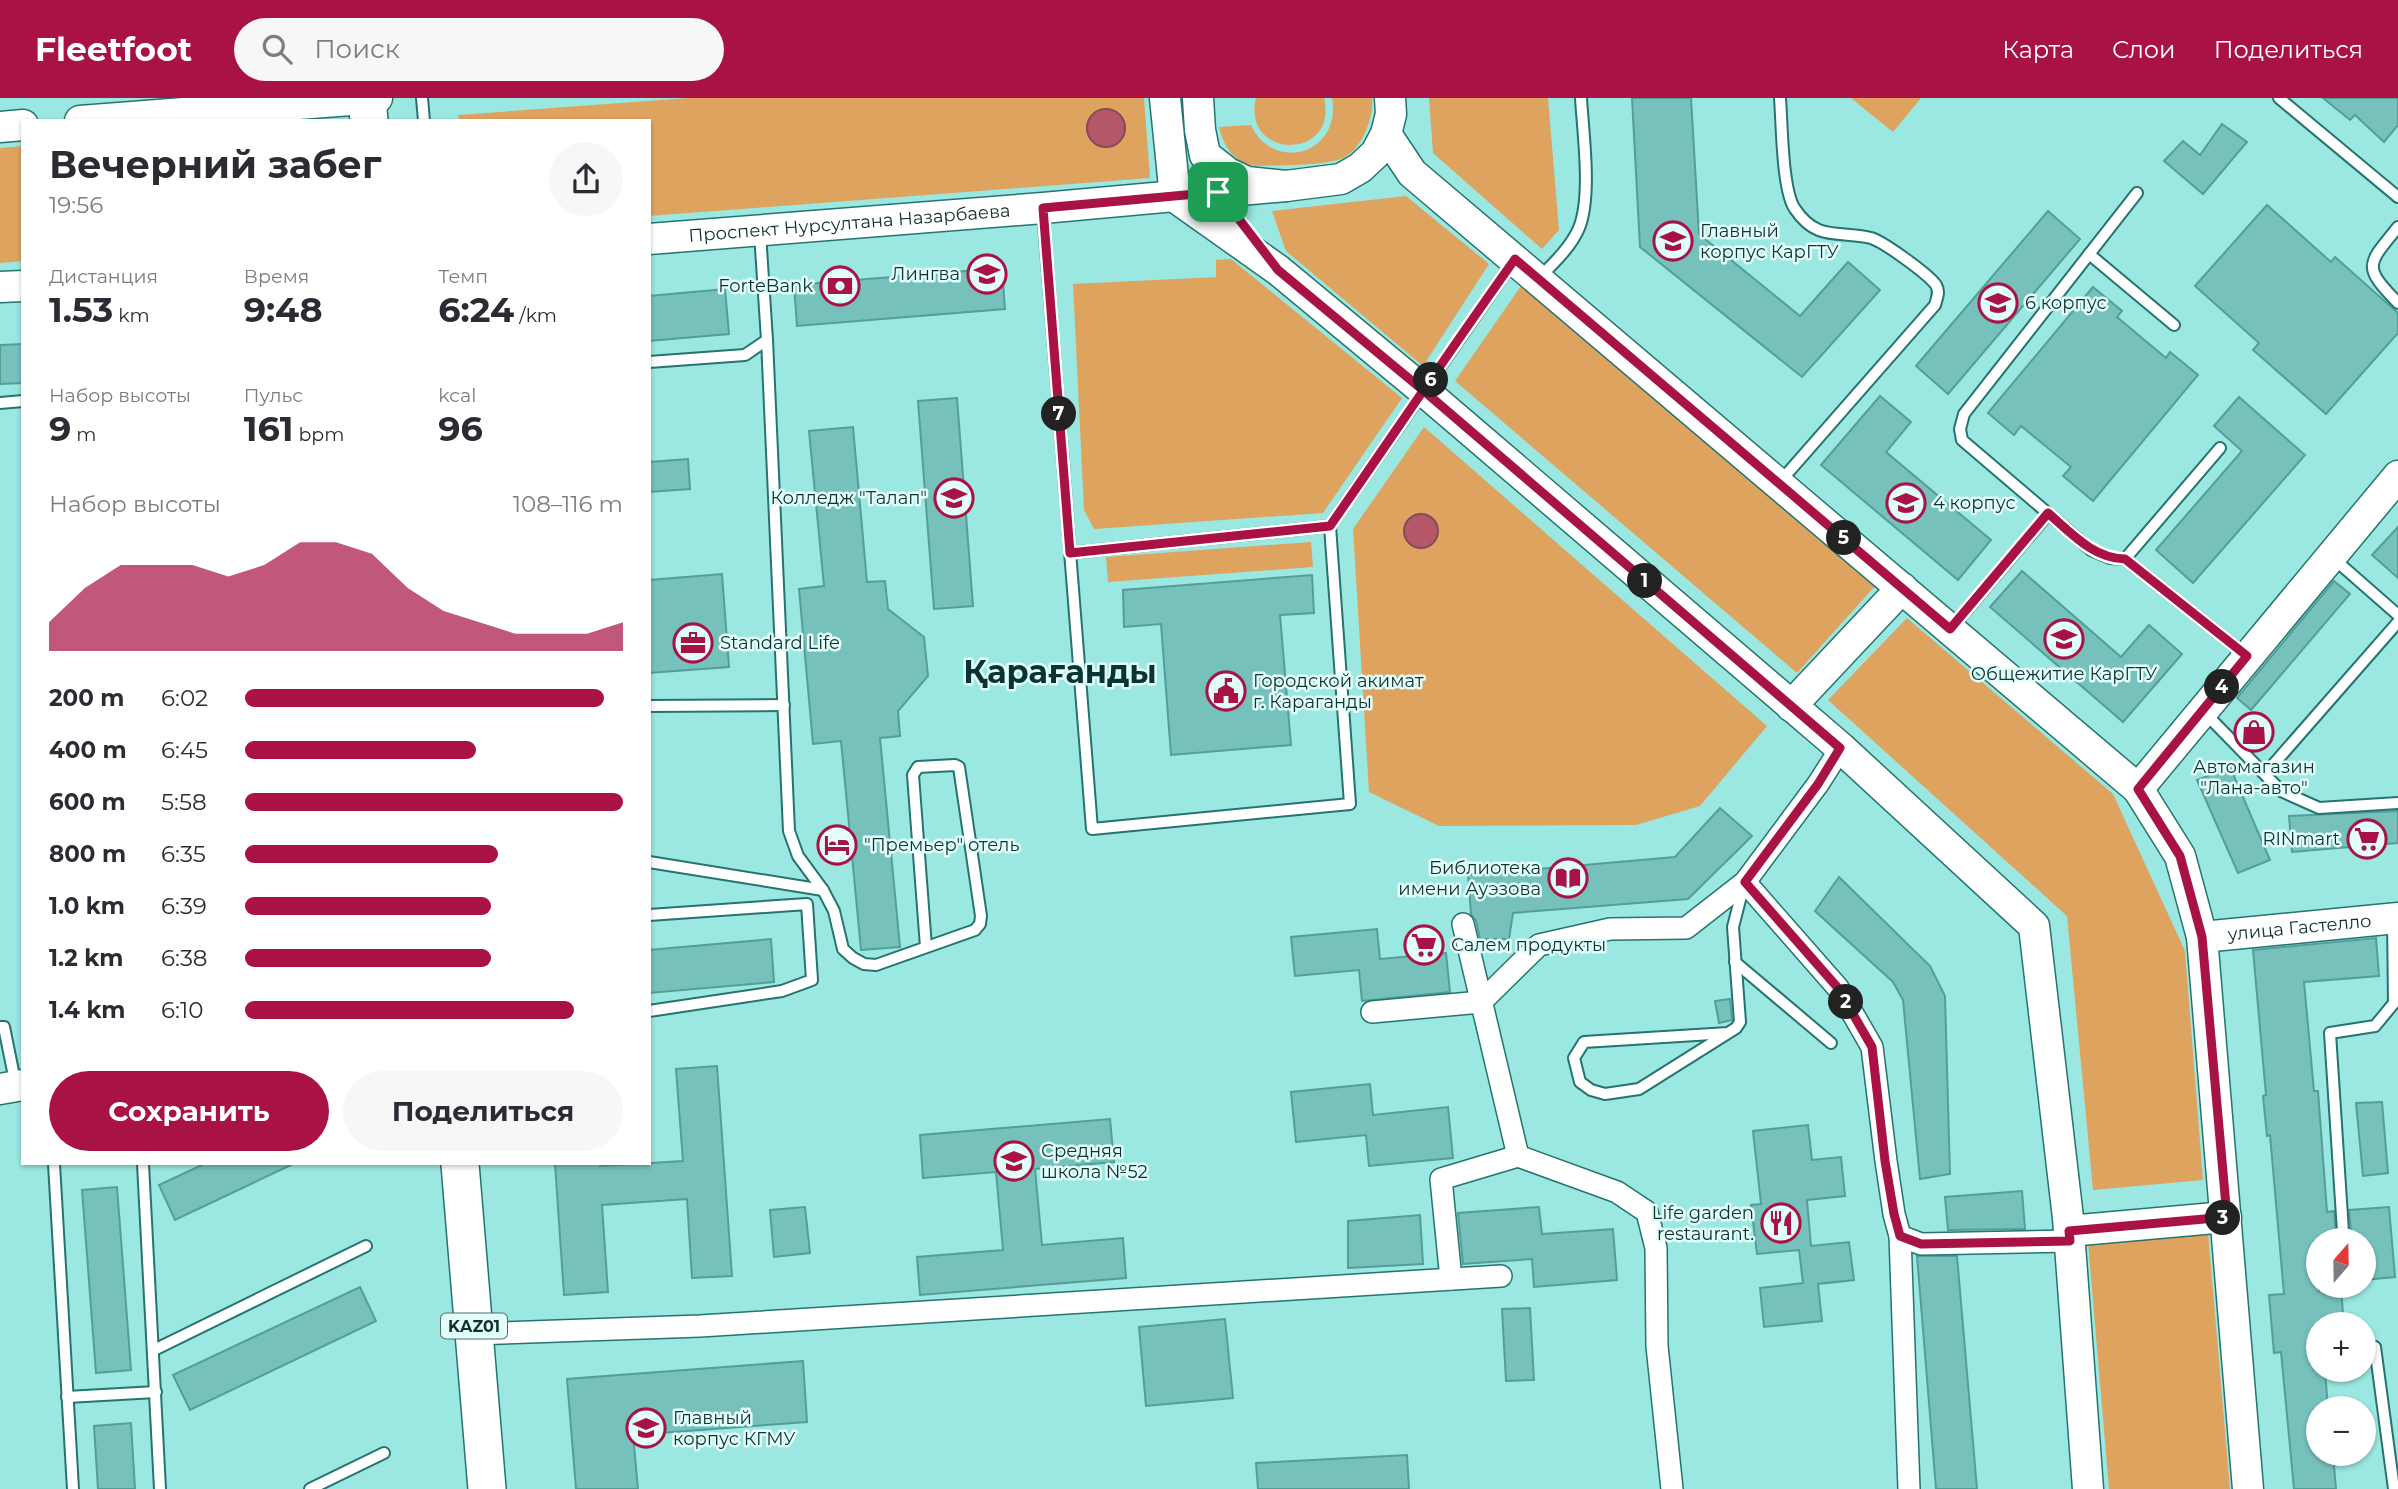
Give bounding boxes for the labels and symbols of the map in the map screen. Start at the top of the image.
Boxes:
pin [1188,162,1248,222]
street label: Проспект Нурсултана Назарбаева [688,200,1011,247]
school or university icon: Главный корпус КарГТУ [1652,220,1694,262]
place label: Главный корпус КарГТУ [1700,220,1839,263]
school or university icon: Лингва [966,253,1008,295]
place label: Лингва [891,263,960,285]
bank icon: ForteBank [819,265,861,307]
place label: ForteBank [718,275,813,297]
school or university icon: 6 корпус [1977,282,2019,324]
place label: 6 корпус [2025,292,2107,314]
pin: 6 [1414,362,1448,398]
pin: 7 [1042,396,1076,432]
school or university icon: Колледж "Талап" [933,477,975,519]
school or university icon: 4 корпус [1885,482,1927,524]
place label: Колледж "Талап" [770,487,927,509]
place label: 4 корпус [1933,492,2016,514]
pin: 5 [1826,520,1862,556]
pin: 1 [1628,564,1662,598]
school or university icon: Общежитие КарГТУ [2043,618,2085,660]
office icon: Standard Life [672,622,714,664]
place label: Standard Life [720,632,840,654]
district label: Қарағанды [963,652,1157,691]
place label: Общежитие КарГТУ [1971,663,2158,685]
public building icon: Городской акимат г. Караганды [1205,670,1247,712]
place label: Городской акимат г. Караганды [1253,670,1424,713]
pin: 4 [2204,670,2240,704]
shop icon: Автомагазин "Лана-авто" [2233,711,2275,753]
place label: Автомагазин "Лана-авто" [2193,756,2315,799]
supermarket icon: RINmart [2346,818,2388,860]
hotel icon: "Премьер" отель [816,824,858,866]
place label: RINmart [2262,828,2340,850]
place label: "Премьер" отель [864,834,1020,856]
place label: Библиотека имени Ауэзова [1398,857,1541,900]
library icon: Библиотека имени Ауэзова [1547,857,1589,899]
street label: улица Гастелло [2226,910,2373,946]
supermarket icon: Салем продукты [1403,924,1445,966]
place label: Салем продукты [1451,934,1606,956]
pin: 2 [1828,984,1864,1020]
school or university icon: Средняя школа №52 [993,1140,1035,1182]
place label: Средняя школа №52 [1041,1140,1148,1183]
pin: 3 [2206,1200,2240,1236]
place label: Life garden restaurant. [1652,1202,1754,1245]
restaurant icon: Life garden restaurant. [1760,1202,1802,1244]
north arrow [2306,1228,2376,1298]
road number: KАZ01 [441,1314,507,1338]
school or university icon: Главный корпус КГМУ [625,1407,667,1449]
place label: Главный корпус КГМУ [673,1407,796,1450]

